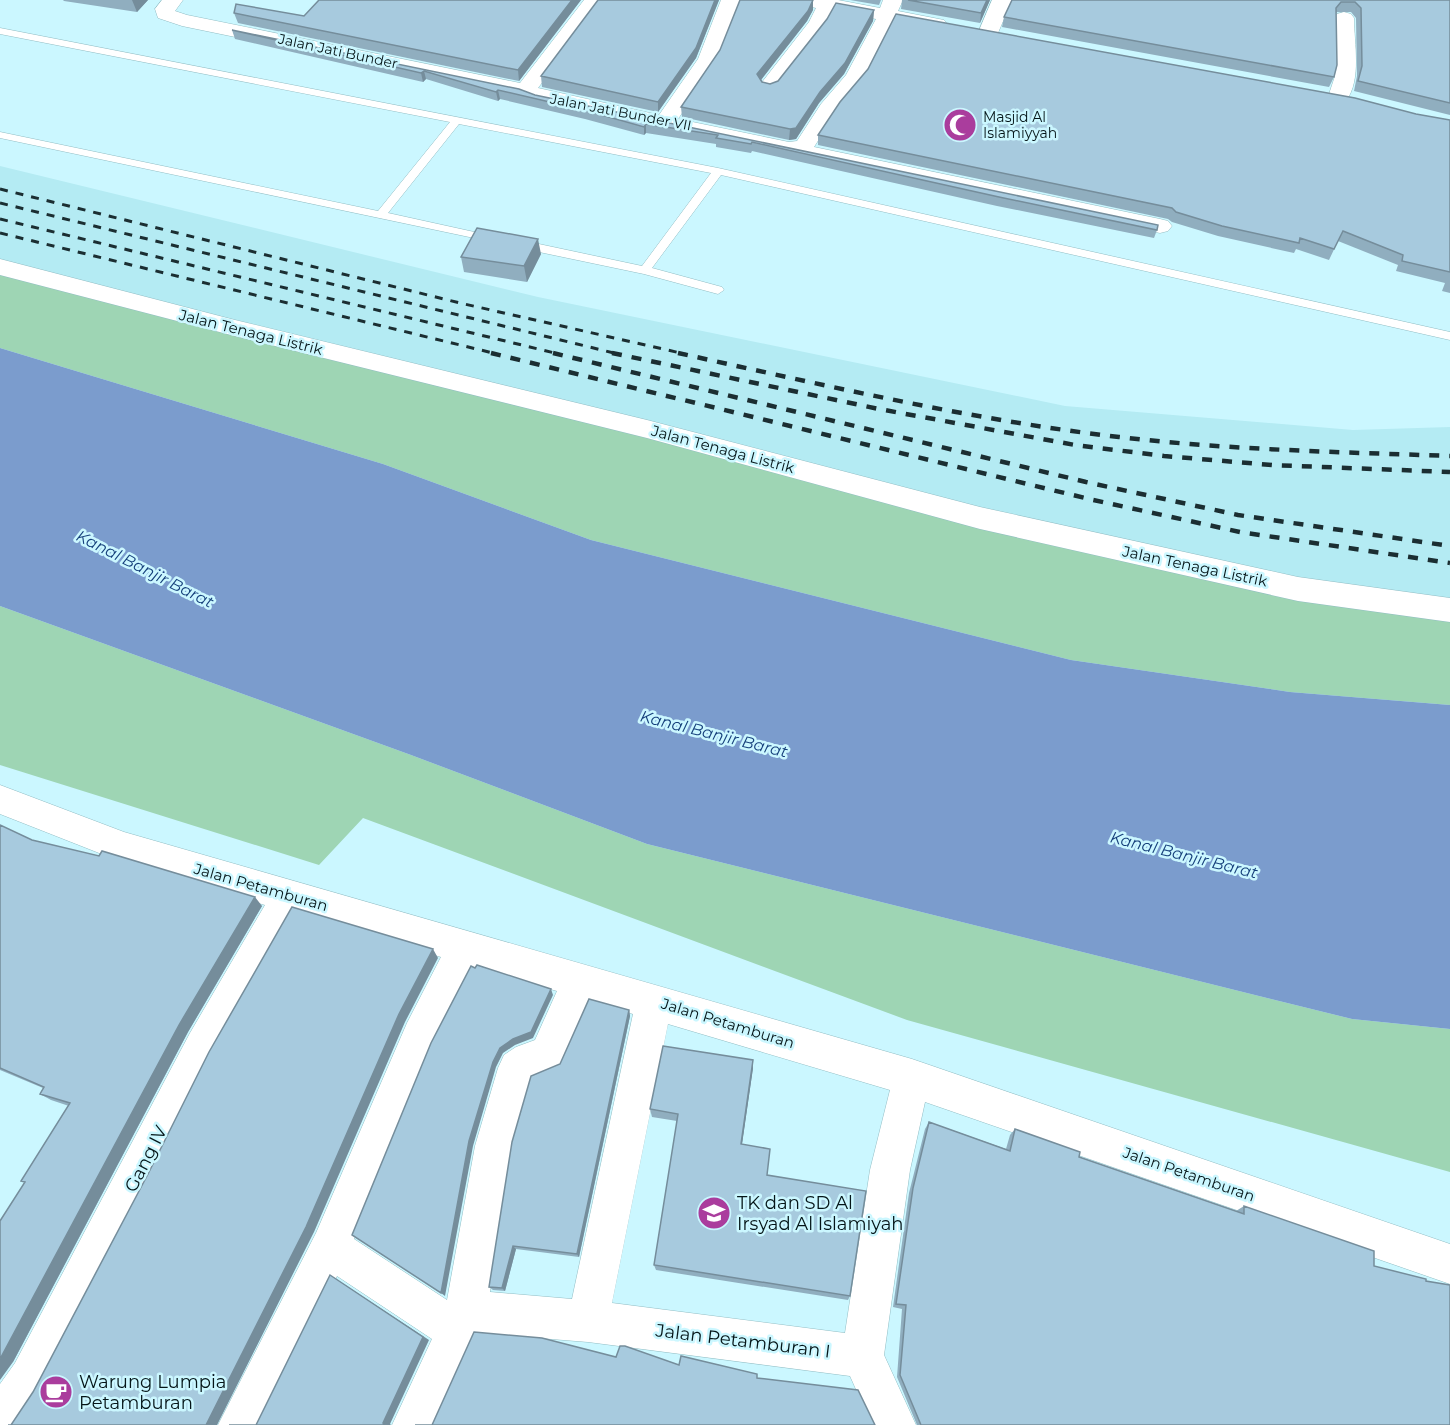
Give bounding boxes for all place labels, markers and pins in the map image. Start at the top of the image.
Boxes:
mosque icon: Masjid Al Islamiyyah [942,107,978,143]
place label: Masjid Al Islamiyyah [983,108,1057,142]
place label: TK dan SD Al Irsyad Al Islamiyah [737,1192,904,1235]
school or university icon: TK dan SD Al Irsyad Al Islamiyah [696,1195,732,1231]
place label: Warung Lumpia Petamburan [79,1371,226,1414]
cafe icon: Warung Lumpia Petamburan [38,1374,74,1410]

